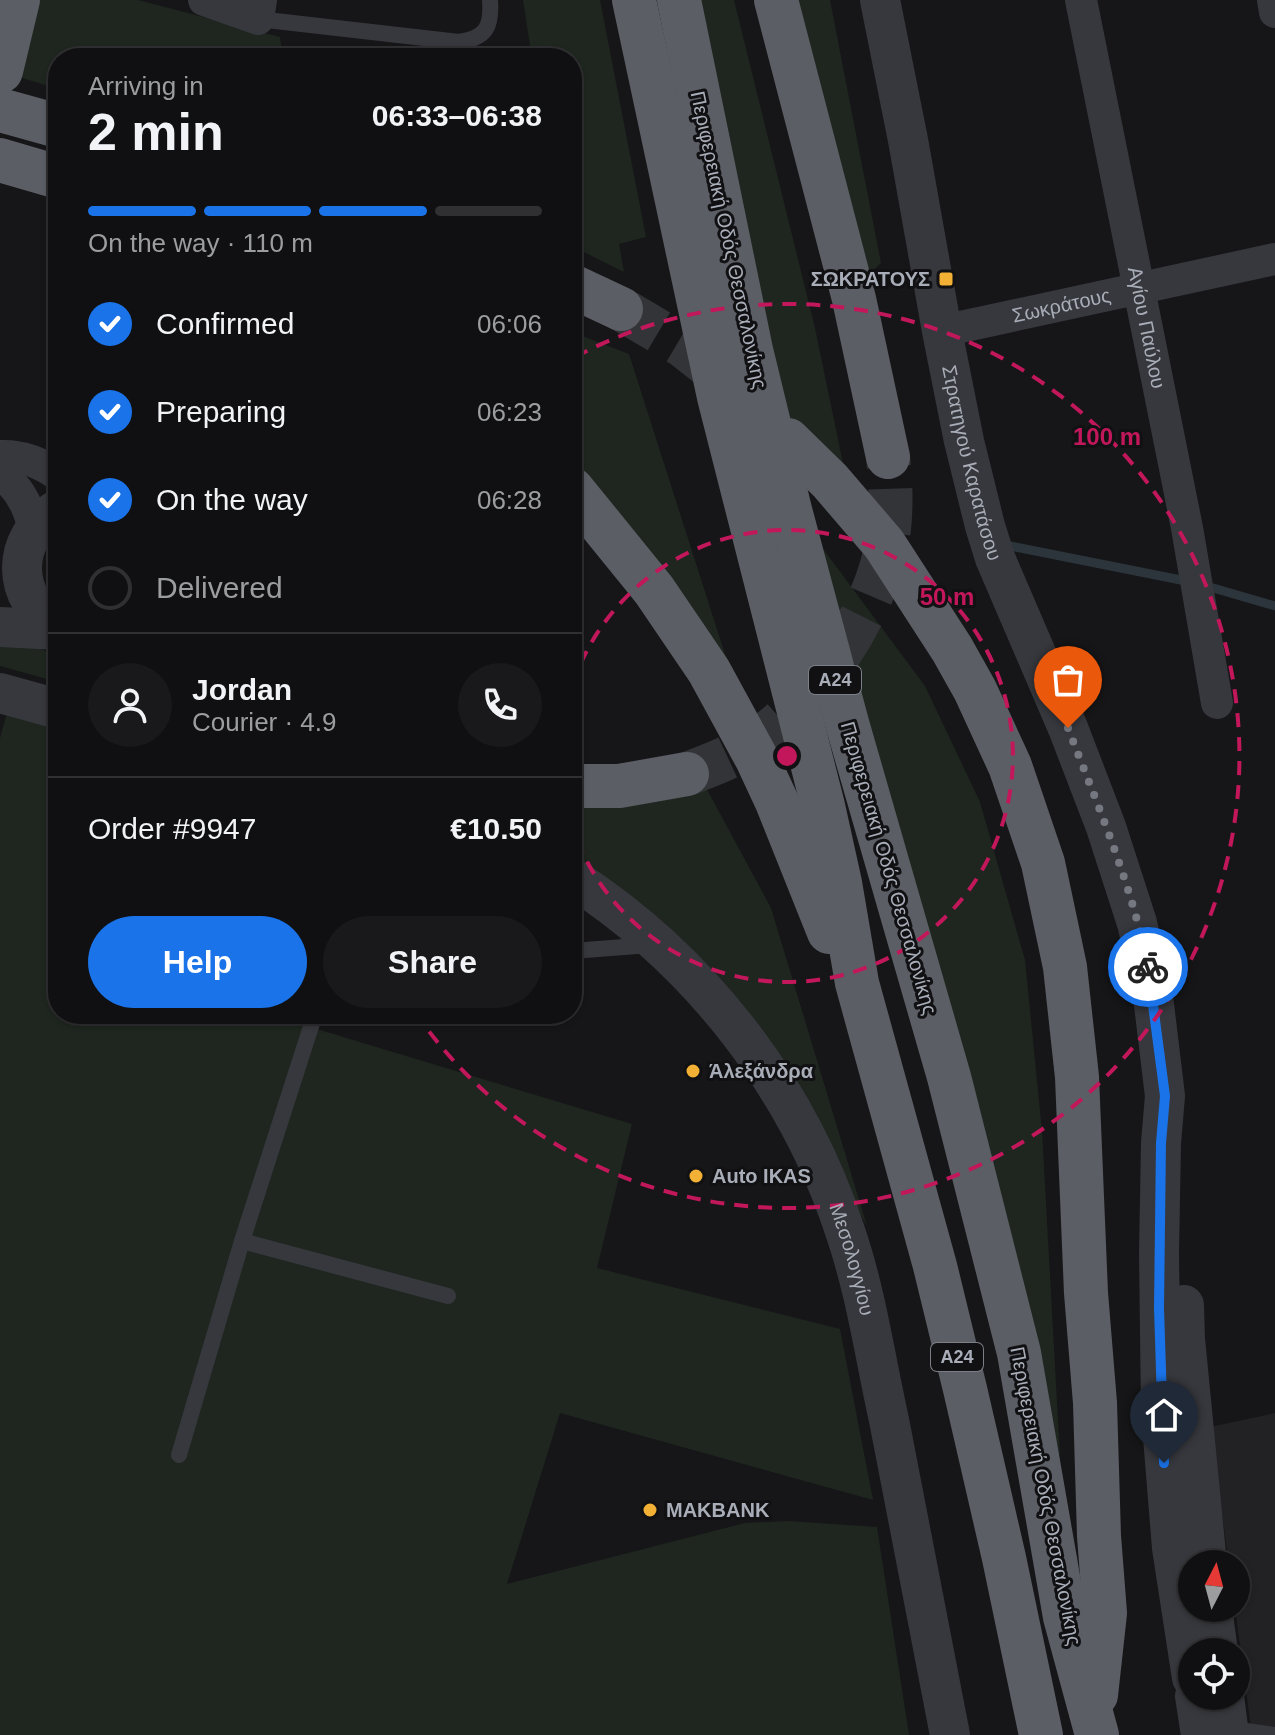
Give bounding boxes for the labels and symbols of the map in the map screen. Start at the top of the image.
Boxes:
street label: Περιφερειακή Οδός Θεσσαλονίκης [687,89,771,391]
street label: Αγίου Παύλου [1124,265,1170,390]
place label: ΣΩΚΡΑΤΟΥΣ [811,268,930,290]
marker: ΣΩΚΡΑΤΟΥΣ [937,270,955,288]
street label: Σωκράτους [1010,284,1113,327]
street label: Στρατηγού Καρατάσου [938,363,1006,563]
text: 100 m [1073,423,1141,450]
text: 50 m [920,583,974,610]
pin [1034,646,1102,728]
road number: Α24 [809,666,861,694]
street label: Περιφερειακή Οδός Θεσσαλονίκης [837,719,942,1017]
centre of rings [773,742,801,770]
courier [1108,927,1188,1007]
place label: Άλεξάνδρα [709,1060,814,1082]
marker: Άλεξάνδρα [684,1062,702,1080]
place label: Auto IKAS [712,1165,811,1187]
marker: Auto IKAS [687,1167,705,1185]
street label: Μεσολογγίου [825,1200,878,1318]
road number: Α24 [931,1343,983,1371]
street label: Περιφερειακή Οδός Θεσσαλονίκης [1006,1345,1086,1648]
pin [1130,1381,1198,1463]
place label: MAKBANK [666,1499,770,1521]
marker: MAKBANK [641,1501,659,1519]
north arrow [1178,1550,1250,1622]

